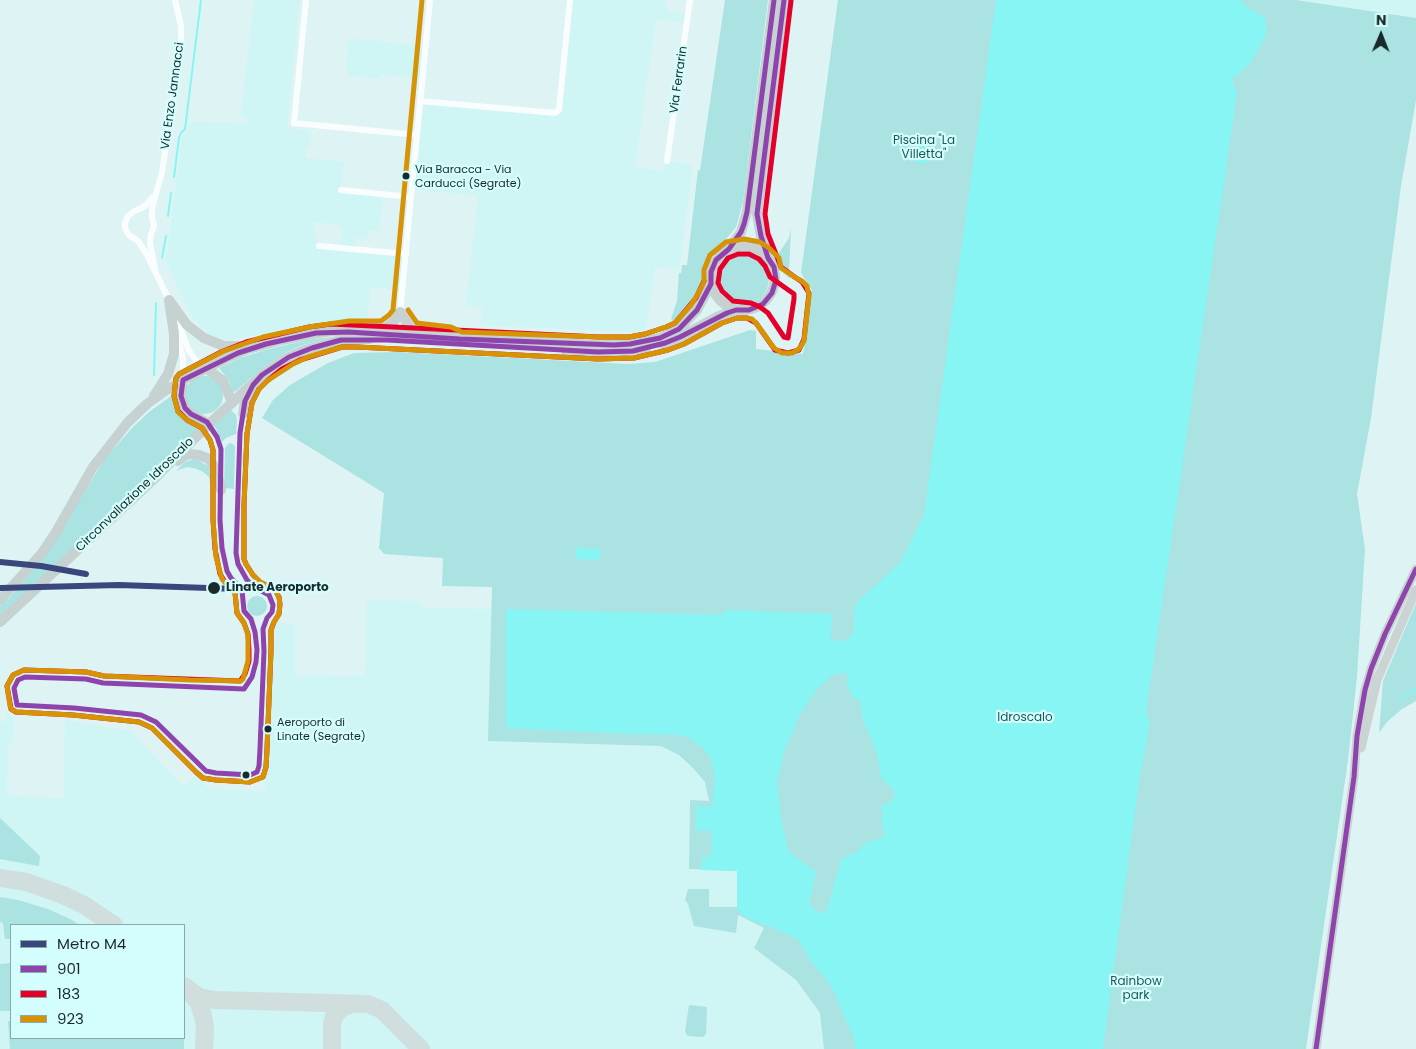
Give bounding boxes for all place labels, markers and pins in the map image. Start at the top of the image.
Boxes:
place label: Via Baracca - Via Carducci (Segrate) [415,163,522,189]
marker: Via Baracca - Via Carducci (Segrate) [401,171,411,181]
marker: Linate Aeroporto [206,580,222,596]
place label: Linate Aeroporto [226,581,329,595]
place label: Aeroporto di Linate (Segrate) [277,716,366,742]
marker: Aeroporto di Linate (Segrate) [263,724,273,734]
unlabelled marker [241,770,251,780]

